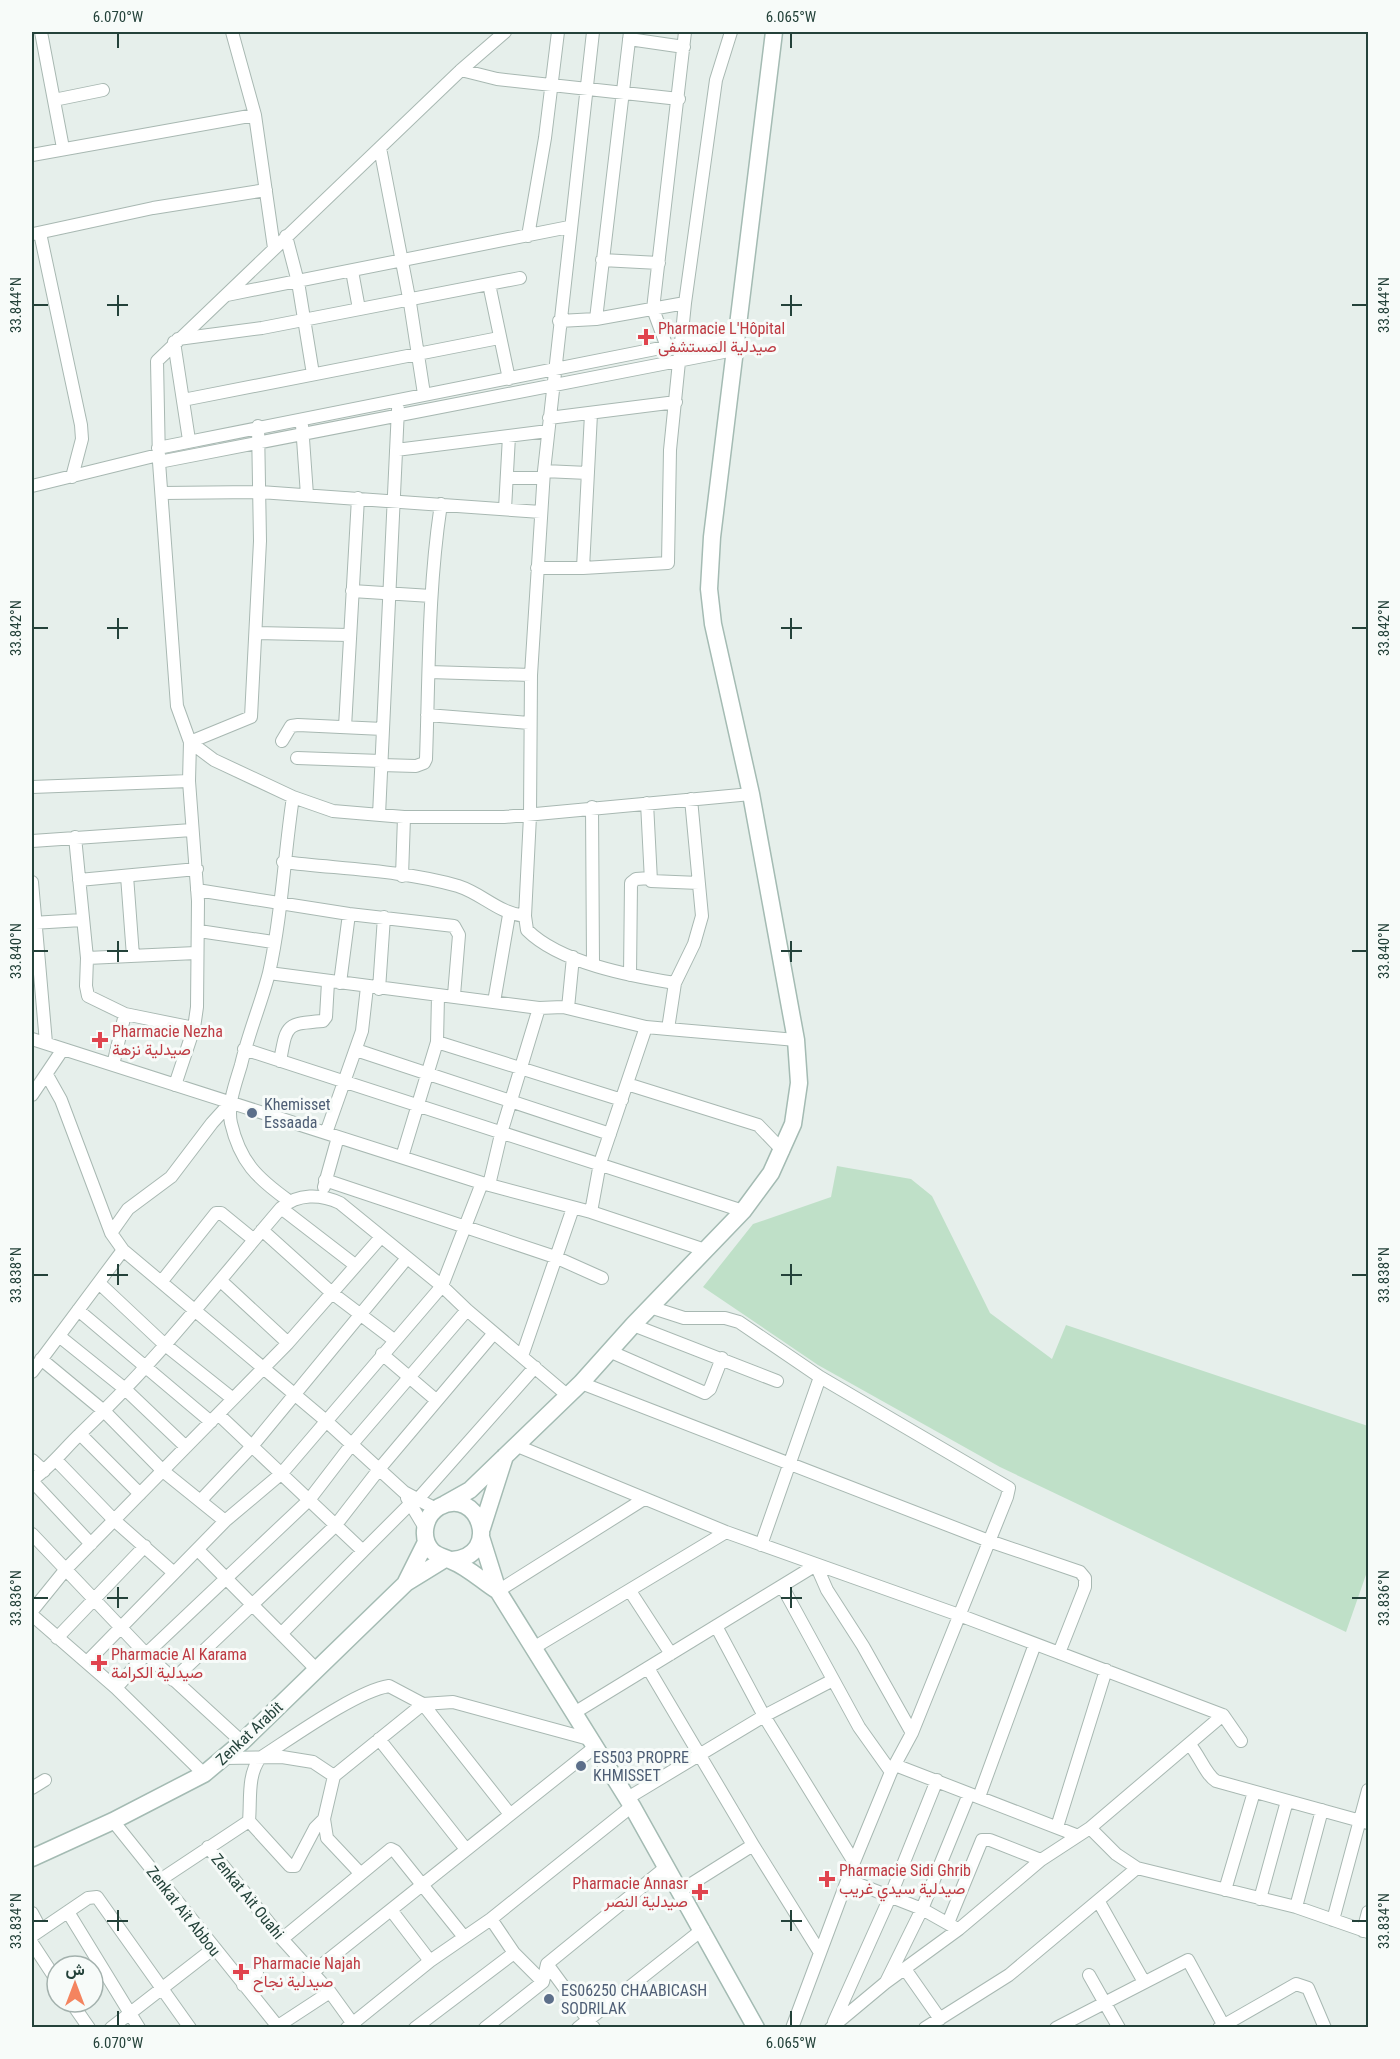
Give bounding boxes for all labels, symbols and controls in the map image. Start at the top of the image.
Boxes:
text: 6.070°W [93,8,144,26]
text: 6.065°W [766,8,817,26]
text: 33.844°N [7,277,25,333]
text: 33.844°N [1375,277,1393,333]
place label: Pharmacie L'Hôpital صيدلية المستشفى [658,319,785,357]
marker: Pharmacie L'Hôpital صيدلية المستشفى [639,330,653,344]
text: 33.842°N [7,600,25,656]
text: 33.842°N [1375,600,1393,656]
text: 33.840°N [7,923,25,979]
text: 33.840°N [1375,923,1393,979]
place label: Pharmacie Nezha صيدلية نزهة [112,1022,223,1060]
marker: Pharmacie Nezha صيدلية نزهة [93,1033,107,1047]
place label: Khemisset Essaada [264,1095,331,1132]
marker: Khemisset Essaada [245,1106,259,1120]
text: 33.838°N [7,1247,25,1303]
text: 33.838°N [1375,1247,1393,1303]
text: 33.836°N [7,1570,25,1626]
text: 33.836°N [1375,1570,1393,1626]
place label: Pharmacie Al Karama صيدلية الكرامة [111,1645,247,1683]
marker: Pharmacie Al Karama صيدلية الكرامة [92,1656,106,1670]
street label: Zenkat Arabit [212,1697,287,1769]
place label: ES503 PROPRE KHMISSET [593,1748,689,1785]
marker: ES503 PROPRE KHMISSET [574,1759,588,1773]
street label: Zenkat Ait Ouahi [207,1850,288,1943]
place label: Pharmacie Sidi Ghrib صيدلية سيدي غريب [839,1861,971,1902]
street label: Zenkat Ait Abbou [143,1863,225,1960]
marker: Pharmacie Sidi Ghrib صيدلية سيدي غريب [820,1872,834,1886]
place label: Pharmacie Annasr صيدلية النصر [572,1874,688,1912]
marker: Pharmacie Annasr صيدلية النصر [693,1885,707,1899]
text: 33.834°N [7,1893,25,1949]
text: 33.834°N [1375,1893,1393,1949]
north arrow [45,1954,105,2014]
place label: Pharmacie Najah صيدلية نجاح [253,1954,361,1993]
text: ش [65,1960,85,1979]
marker: Pharmacie Najah صيدلية نجاح [234,1965,248,1979]
place label: ES06250 CHAABICASH SODRILAK [561,1981,707,2018]
marker: ES06250 CHAABICASH SODRILAK [542,1992,556,2006]
text: 6.070°W [93,2034,144,2052]
text: 6.065°W [766,2034,817,2052]

